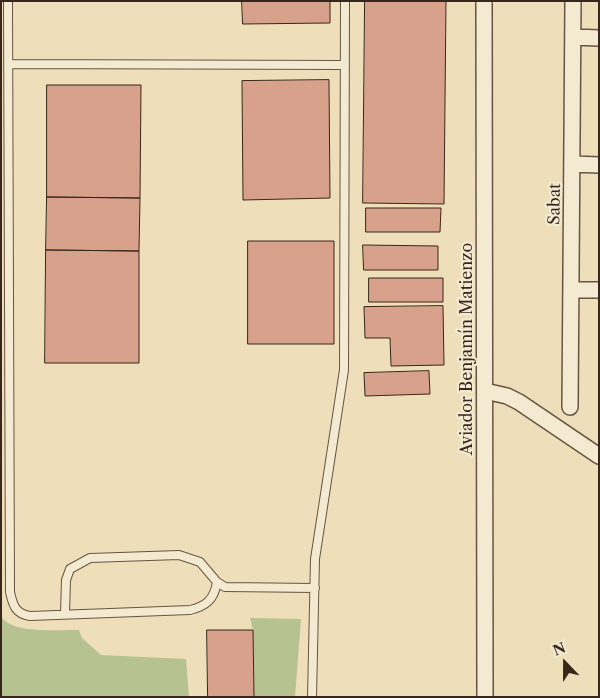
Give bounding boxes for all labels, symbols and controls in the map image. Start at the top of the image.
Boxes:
street label: Sabat [545,183,565,225]
street label: Aviador Benjamín Matienzo [457,243,477,455]
north arrow [540,638,590,688]
text: N [550,638,568,660]

